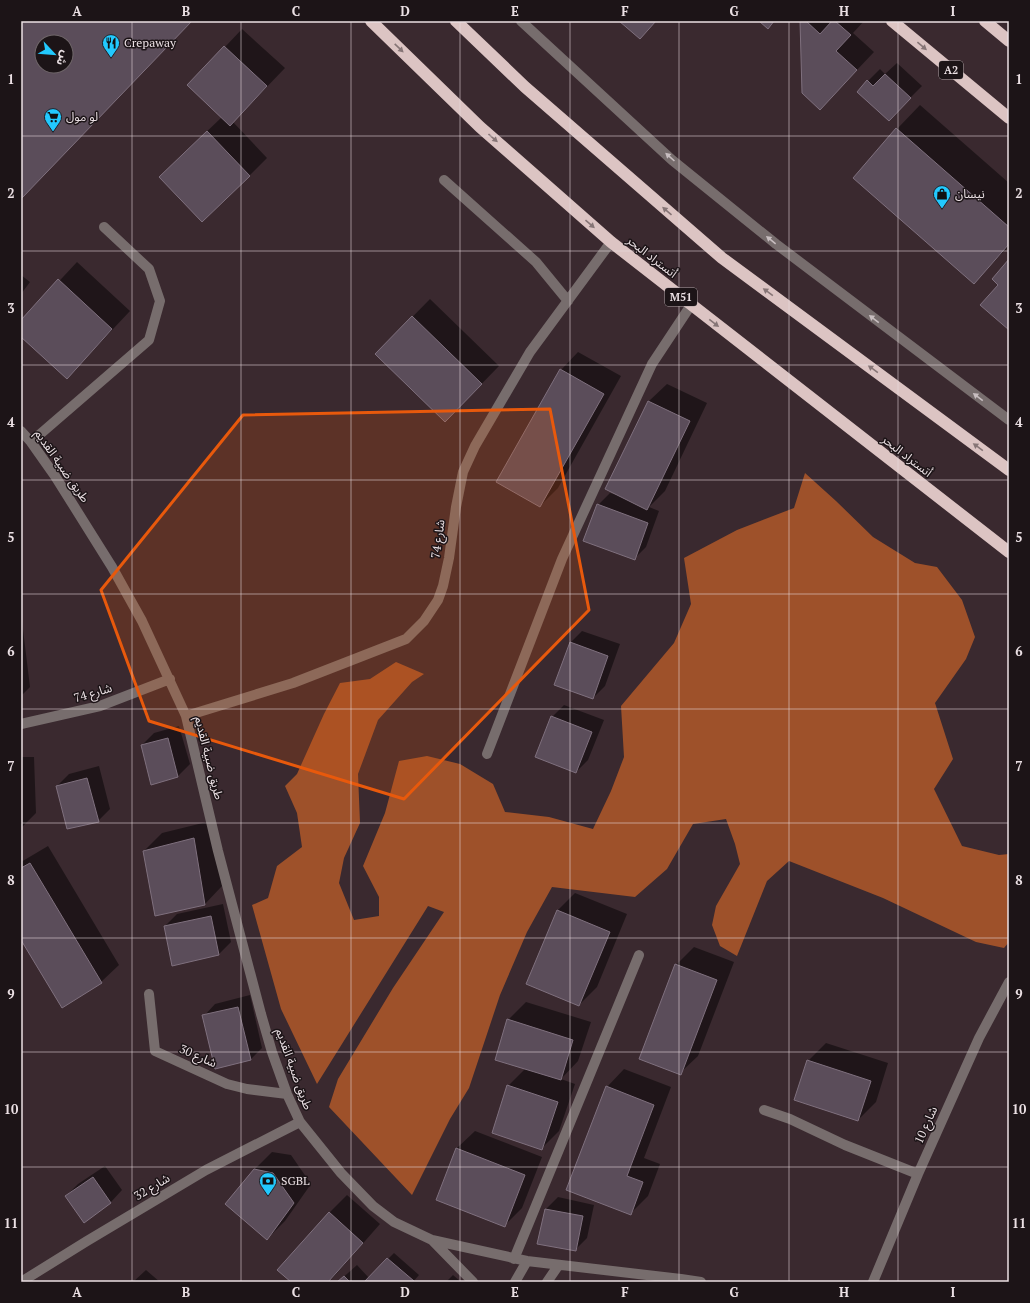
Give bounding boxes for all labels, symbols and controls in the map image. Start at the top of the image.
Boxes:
text: A [72,2,82,20]
text: B [182,2,190,20]
text: C [292,2,300,20]
text: D [400,2,410,20]
text: E [511,2,519,20]
text: F [621,2,629,20]
text: G [729,2,739,20]
text: H [839,2,849,20]
text: I [951,2,956,20]
restaurant icon: Crepaway [101,33,121,58]
north arrow [34,34,74,74]
place label: Crepaway [124,35,177,50]
one-way arrow [917,41,927,50]
one-way arrow [394,43,404,53]
text: ش [53,49,73,68]
road number: A2 [939,61,963,79]
text: 1 [7,70,15,88]
text: 1 [1015,70,1023,88]
supermarket icon: لو مول [43,107,63,132]
place label: لو مول [66,109,98,124]
one-way arrow [488,134,498,143]
one-way arrow [665,153,675,162]
text: 2 [7,184,15,202]
shop icon: نيسان [932,184,952,209]
text: 2 [1015,184,1023,202]
place label: نيسان [955,186,985,201]
one-way arrow [662,206,673,215]
one-way arrow [585,220,596,229]
street label: أتستراد البحر [623,232,681,281]
one-way arrow [765,235,776,244]
road number: M51 [665,288,697,306]
one-way arrow [763,288,774,297]
text: 3 [7,299,15,317]
text: 3 [1015,299,1023,317]
one-way arrow [868,315,879,323]
one-way arrow [708,319,719,327]
one-way arrow [868,366,878,374]
one-way arrow [972,393,983,401]
text: 4 [7,413,15,431]
text: 4 [1015,413,1023,431]
street label: طريق ضبية القديم [30,426,93,506]
street label: أتستراد البحر [878,431,936,480]
one-way arrow [972,442,983,451]
street label: شارع 74 [427,519,450,560]
text: 5 [7,528,15,546]
text: 5 [1015,528,1023,546]
text: 6 [7,642,15,660]
text: 6 [1015,642,1023,660]
street label: شارع 74 [72,680,114,707]
street label: طريق ضبية القديم [190,715,227,802]
text: 7 [7,757,15,775]
text: 7 [1015,757,1023,775]
text: 8 [7,871,15,889]
text: 8 [1015,871,1023,889]
text: 9 [7,985,15,1003]
text: 9 [1015,985,1023,1003]
street label: طريق ضبية القديم [271,1026,316,1112]
street label: شارع 30 [176,1041,219,1072]
text: 10 [4,1100,19,1118]
text: 10 [1012,1100,1027,1118]
street label: شارع 10 [911,1104,942,1147]
street label: شارع 32 [131,1170,173,1205]
bank icon: SGBL [258,1171,278,1196]
place label: SGBL [281,1173,310,1188]
text: 11 [4,1214,18,1232]
text: 11 [1012,1214,1026,1232]
text: A [72,1283,82,1301]
text: B [182,1283,190,1301]
text: C [292,1283,300,1301]
text: D [400,1283,410,1301]
text: E [511,1283,519,1301]
text: F [621,1283,629,1301]
text: G [729,1283,739,1301]
text: H [839,1283,849,1301]
text: I [951,1283,956,1301]

